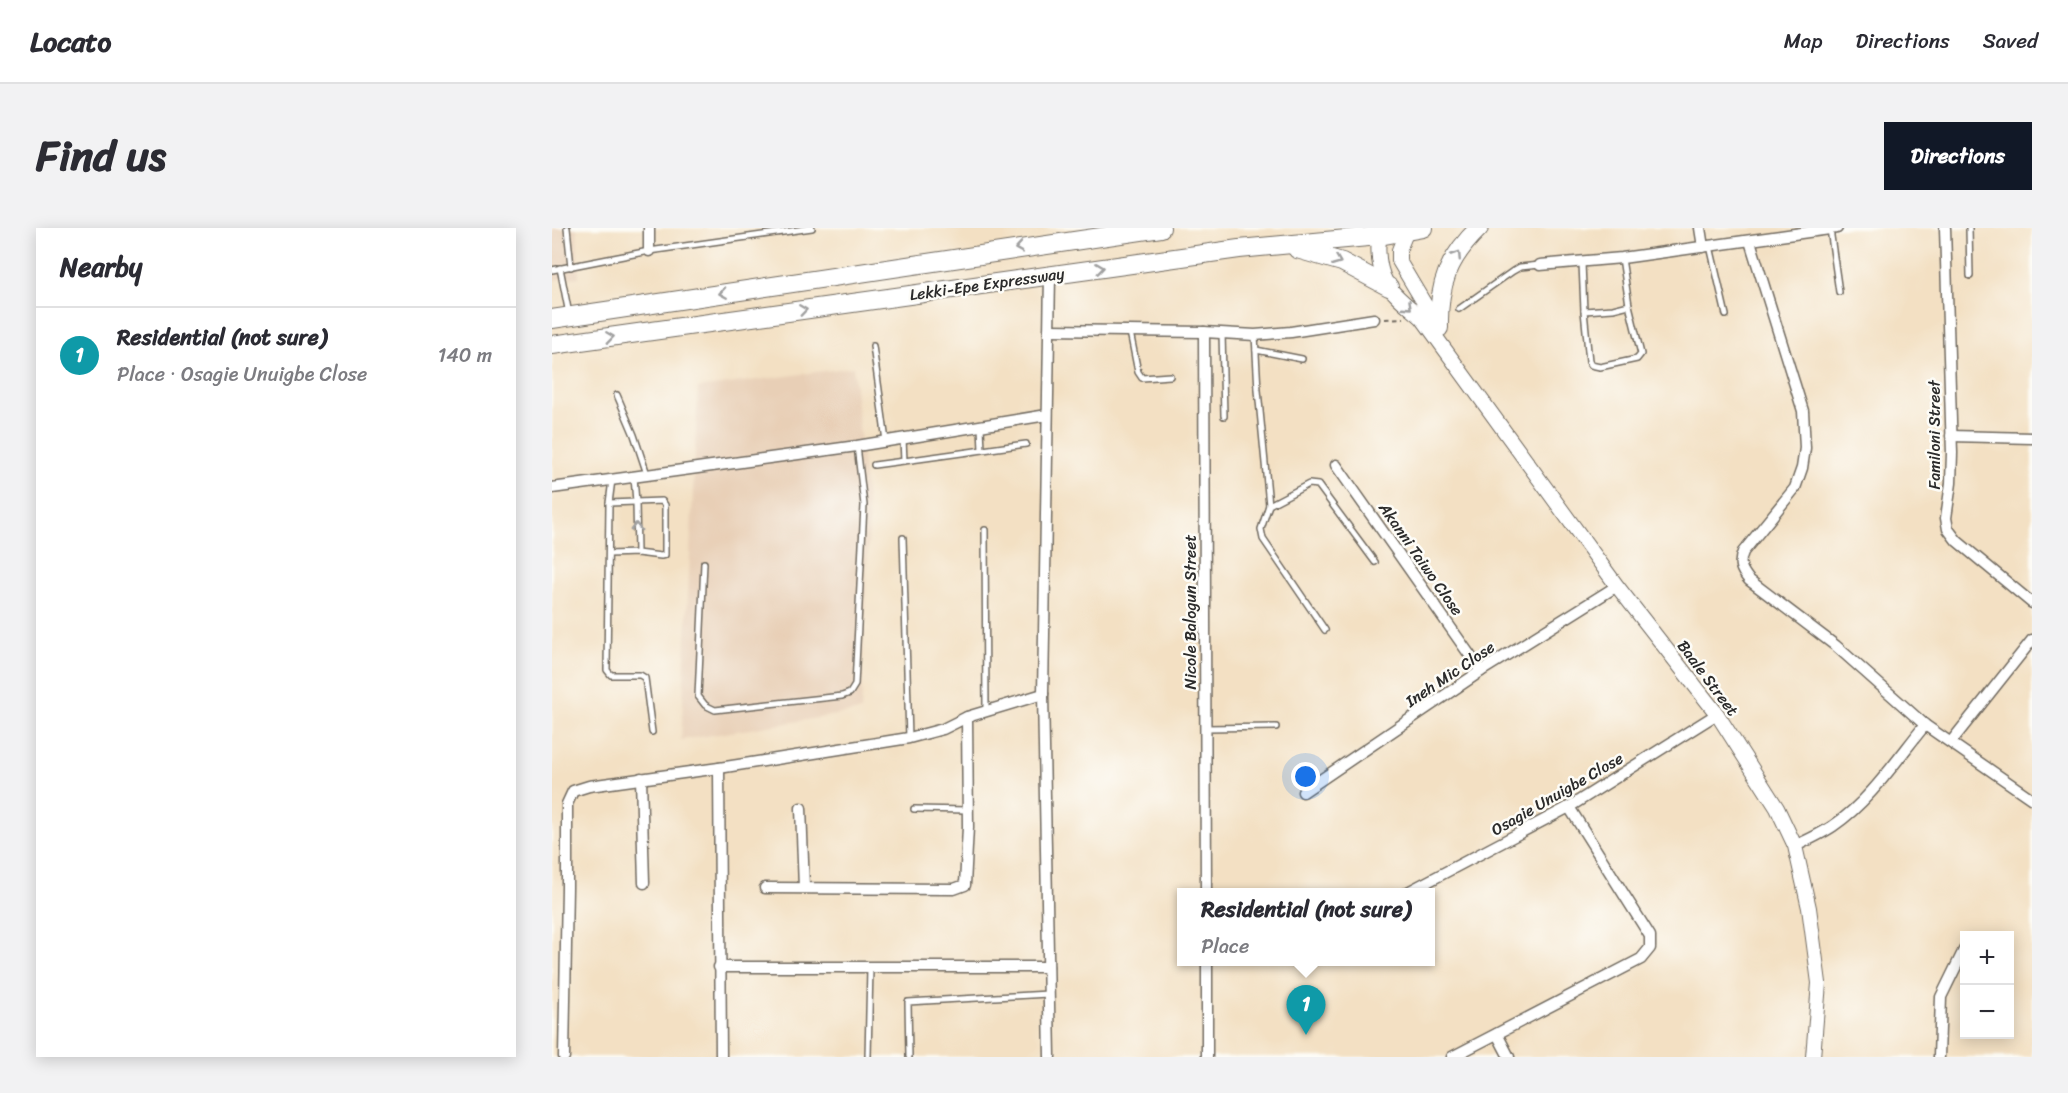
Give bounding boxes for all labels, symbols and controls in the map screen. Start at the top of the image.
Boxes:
text: Locato [30,17,111,66]
text: Map [1784,22,1822,60]
text: Directions [1855,22,1950,60]
text: Saved [1983,22,2038,60]
text: Find us [36,119,166,193]
button: Directions [1884,122,2032,190]
one-way arrow [1015,242,1024,254]
text: Nearby [60,244,142,290]
one-way arrow [1450,250,1461,261]
one-way arrow [1331,254,1342,266]
street label: Lekki-Epe Expressway [908,259,1067,309]
one-way arrow [1096,263,1105,275]
one-way arrow [718,286,728,299]
one-way arrow [1402,299,1412,310]
one-way arrow [798,304,808,316]
text: Residential (not sure) [117,318,327,357]
one-way arrow [605,331,615,343]
text: 1 [75,338,84,373]
text: 140 m [438,338,492,373]
text: Place · Osagie Unuigbe Close [117,357,367,392]
street label: Familoni Street [1920,380,1949,490]
street label: Akanni Taiwo Close [1370,495,1471,622]
one-way arrow [630,523,643,532]
street label: Nicole Balogun Street [1176,535,1205,689]
street label: Ineh Mic Close [1398,633,1501,715]
street label: Baale Street [1669,633,1747,723]
street label: Osagie Unuigbe Close [1485,744,1629,844]
your location [1291,762,1320,791]
popup [1177,888,1435,966]
text: Residential (not sure) [1201,890,1411,929]
text: Place [1201,929,1249,964]
map controls [1960,931,2014,1039]
button: + [1960,931,2014,985]
button: − [1960,985,2014,1039]
pin: 1 [1286,986,1326,1035]

